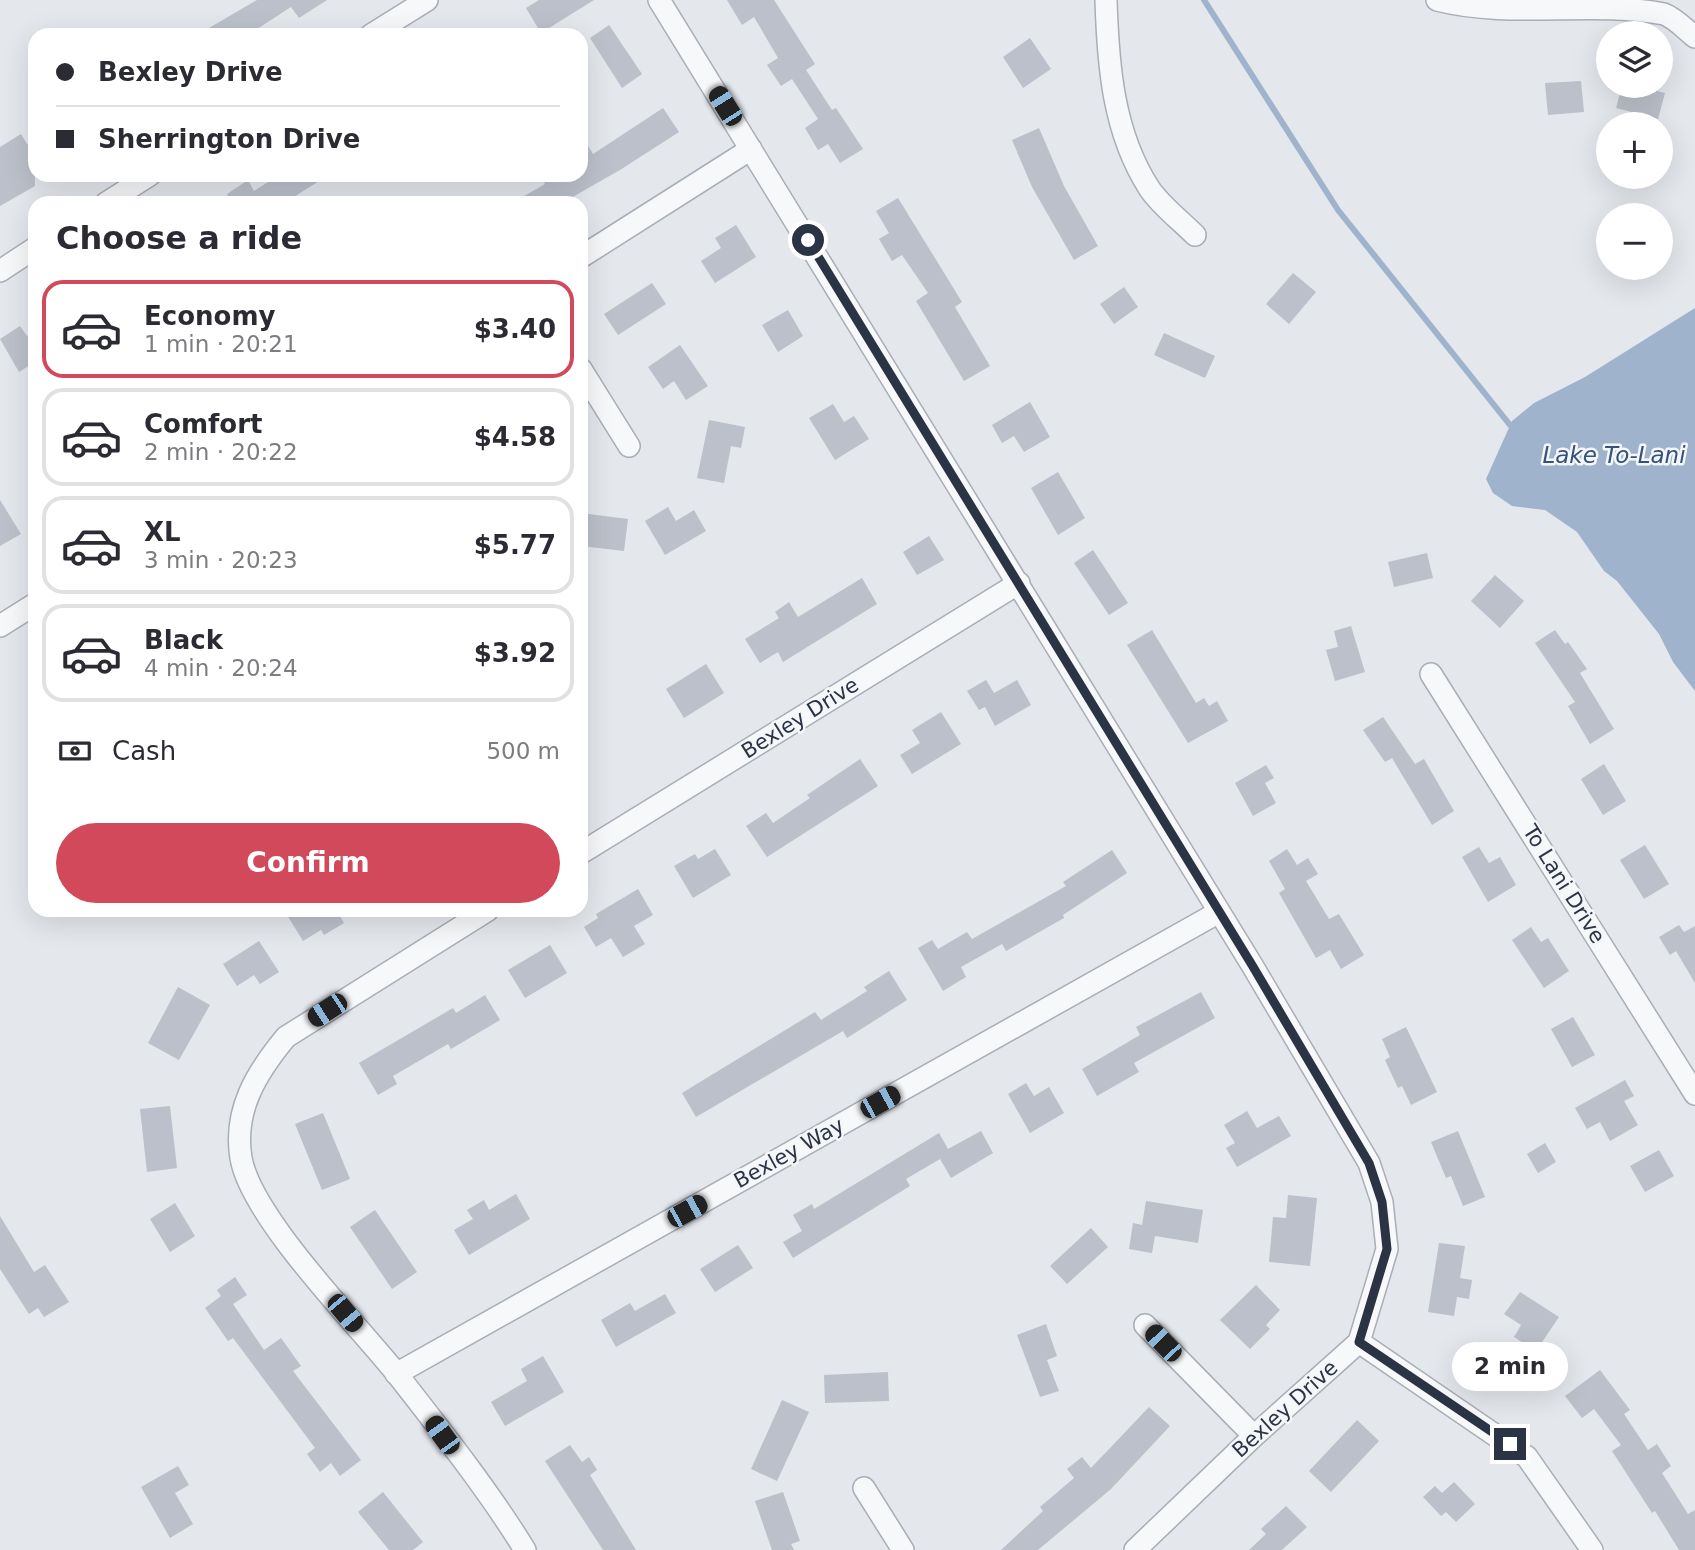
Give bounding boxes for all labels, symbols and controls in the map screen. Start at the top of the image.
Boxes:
map controls [1596,21,1673,280]
button: layers [1596,21,1673,98]
text: Bexley Drive [98,57,283,87]
car [705,83,746,129]
button: + [1596,112,1673,189]
text: Sherrington Drive [98,124,360,154]
button: − [1596,203,1673,280]
text: Choose a ride [56,219,302,257]
route start [792,224,824,256]
icon: car [60,298,123,361]
text: Economy [144,301,275,331]
text: $3.40 [474,314,556,344]
text: 1 min · 20:21 [144,331,298,357]
icon: car [60,406,123,469]
text: Comfort [144,409,262,439]
text: $4.58 [474,422,556,452]
text: 2 min · 20:22 [144,439,298,465]
water label: Lake To-Lani [1542,442,1686,468]
icon: car [60,514,123,577]
text: XL [144,517,181,547]
text: $5.77 [474,530,556,560]
text: 3 min · 20:23 [144,547,298,573]
icon: car [60,622,123,685]
text: Black [144,625,223,655]
text: $3.92 [474,638,556,668]
text: 4 min · 20:24 [144,655,298,681]
street label: Bexley Drive [737,673,863,763]
icon: cash [56,732,94,770]
text: Cash [112,736,176,766]
text: 500 m [486,738,560,764]
street label: To Lani Drive [1517,819,1610,948]
button: Confirm [56,823,560,903]
car [304,990,351,1030]
car [857,1083,904,1121]
street label: Bexley Way [730,1113,848,1193]
car [664,1192,711,1230]
car [324,1290,367,1336]
car [1141,1321,1186,1365]
callout: 2 min [1452,1342,1568,1392]
text: 2 min [1474,1353,1546,1379]
street label: Bexley Drive [1227,1356,1343,1462]
car [422,1412,463,1458]
route end [1494,1428,1526,1460]

